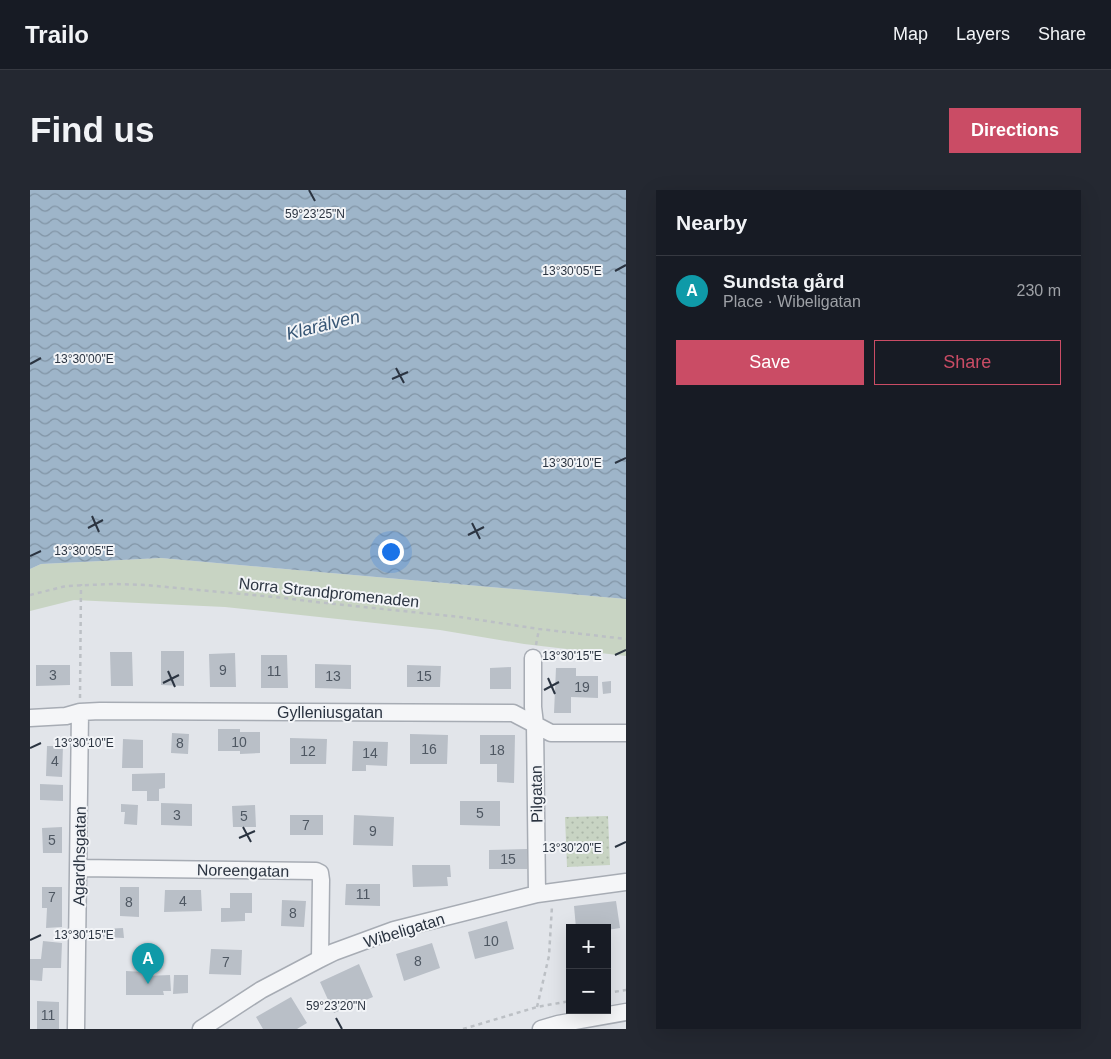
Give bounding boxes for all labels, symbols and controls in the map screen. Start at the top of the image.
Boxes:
text: Trailo [25,21,89,48]
text: Map [893,24,928,44]
text: Layers [956,24,1010,44]
text: Share [1038,24,1086,44]
button: Directions [949,108,1081,153]
text: Find us [30,110,154,149]
text: 59°23'25"N [285,207,345,221]
text: Nearby [676,211,747,234]
text: 13°30'05"E [542,264,602,278]
text: Sundsta gård [723,271,844,292]
text: A [686,282,698,299]
text: 230 m [1017,282,1061,299]
text: Place · Wibeligatan [723,293,861,310]
water label: Klarälven [284,306,362,344]
button: Save [676,340,864,385]
button: Share [874,340,1061,385]
text: 13°30'00"E [54,352,114,366]
text: 13°30'10"E [542,456,602,470]
your location [378,539,404,565]
text: 13°30'05"E [54,544,114,558]
street label: Norra Strandpromenaden [238,575,420,610]
text: 13°30'15"E [542,649,602,663]
house number: 9 [219,662,227,678]
house number: 11 [267,663,281,679]
house number: 3 [49,667,57,683]
house number: 13 [325,668,341,684]
house number: 15 [416,668,432,684]
house number: 19 [574,679,590,695]
street label: Gylleniusgatan [277,704,383,721]
house number: 10 [231,734,247,750]
house number: 8 [176,735,184,751]
text: 13°30'10"E [54,736,114,750]
house number: 16 [421,741,437,757]
house number: 18 [489,742,505,758]
house number: 12 [300,743,316,759]
house number: 14 [362,745,378,761]
house number: 4 [51,753,59,769]
street label: Pilgatan [527,765,546,823]
house number: 5 [476,805,484,821]
street label: Agardhsgatan [70,806,89,906]
house number: 3 [173,807,181,823]
house number: 5 [240,808,248,824]
house number: 7 [302,817,310,833]
house number: 9 [369,823,377,839]
house number: 5 [48,832,56,848]
text: 13°30'20"E [542,841,602,855]
house number: 15 [500,851,516,867]
street label: Noreengatan [197,861,289,880]
house number: 11 [356,886,370,902]
house number: 7 [48,889,56,905]
house number: 4 [179,893,187,909]
house number: 8 [125,894,133,910]
house number: 8 [289,905,297,921]
street label: Wibeligatan [362,910,447,951]
map controls [566,924,611,1014]
button: + [566,924,611,969]
text: 13°30'15"E [54,928,114,942]
house number: 10 [483,933,499,949]
pin: A [132,943,164,984]
house number: 8 [414,953,422,969]
house number: 7 [222,954,230,970]
button: − [566,969,611,1014]
text: 59°23'20"N [306,999,366,1013]
house number: 11 [41,1007,55,1023]

